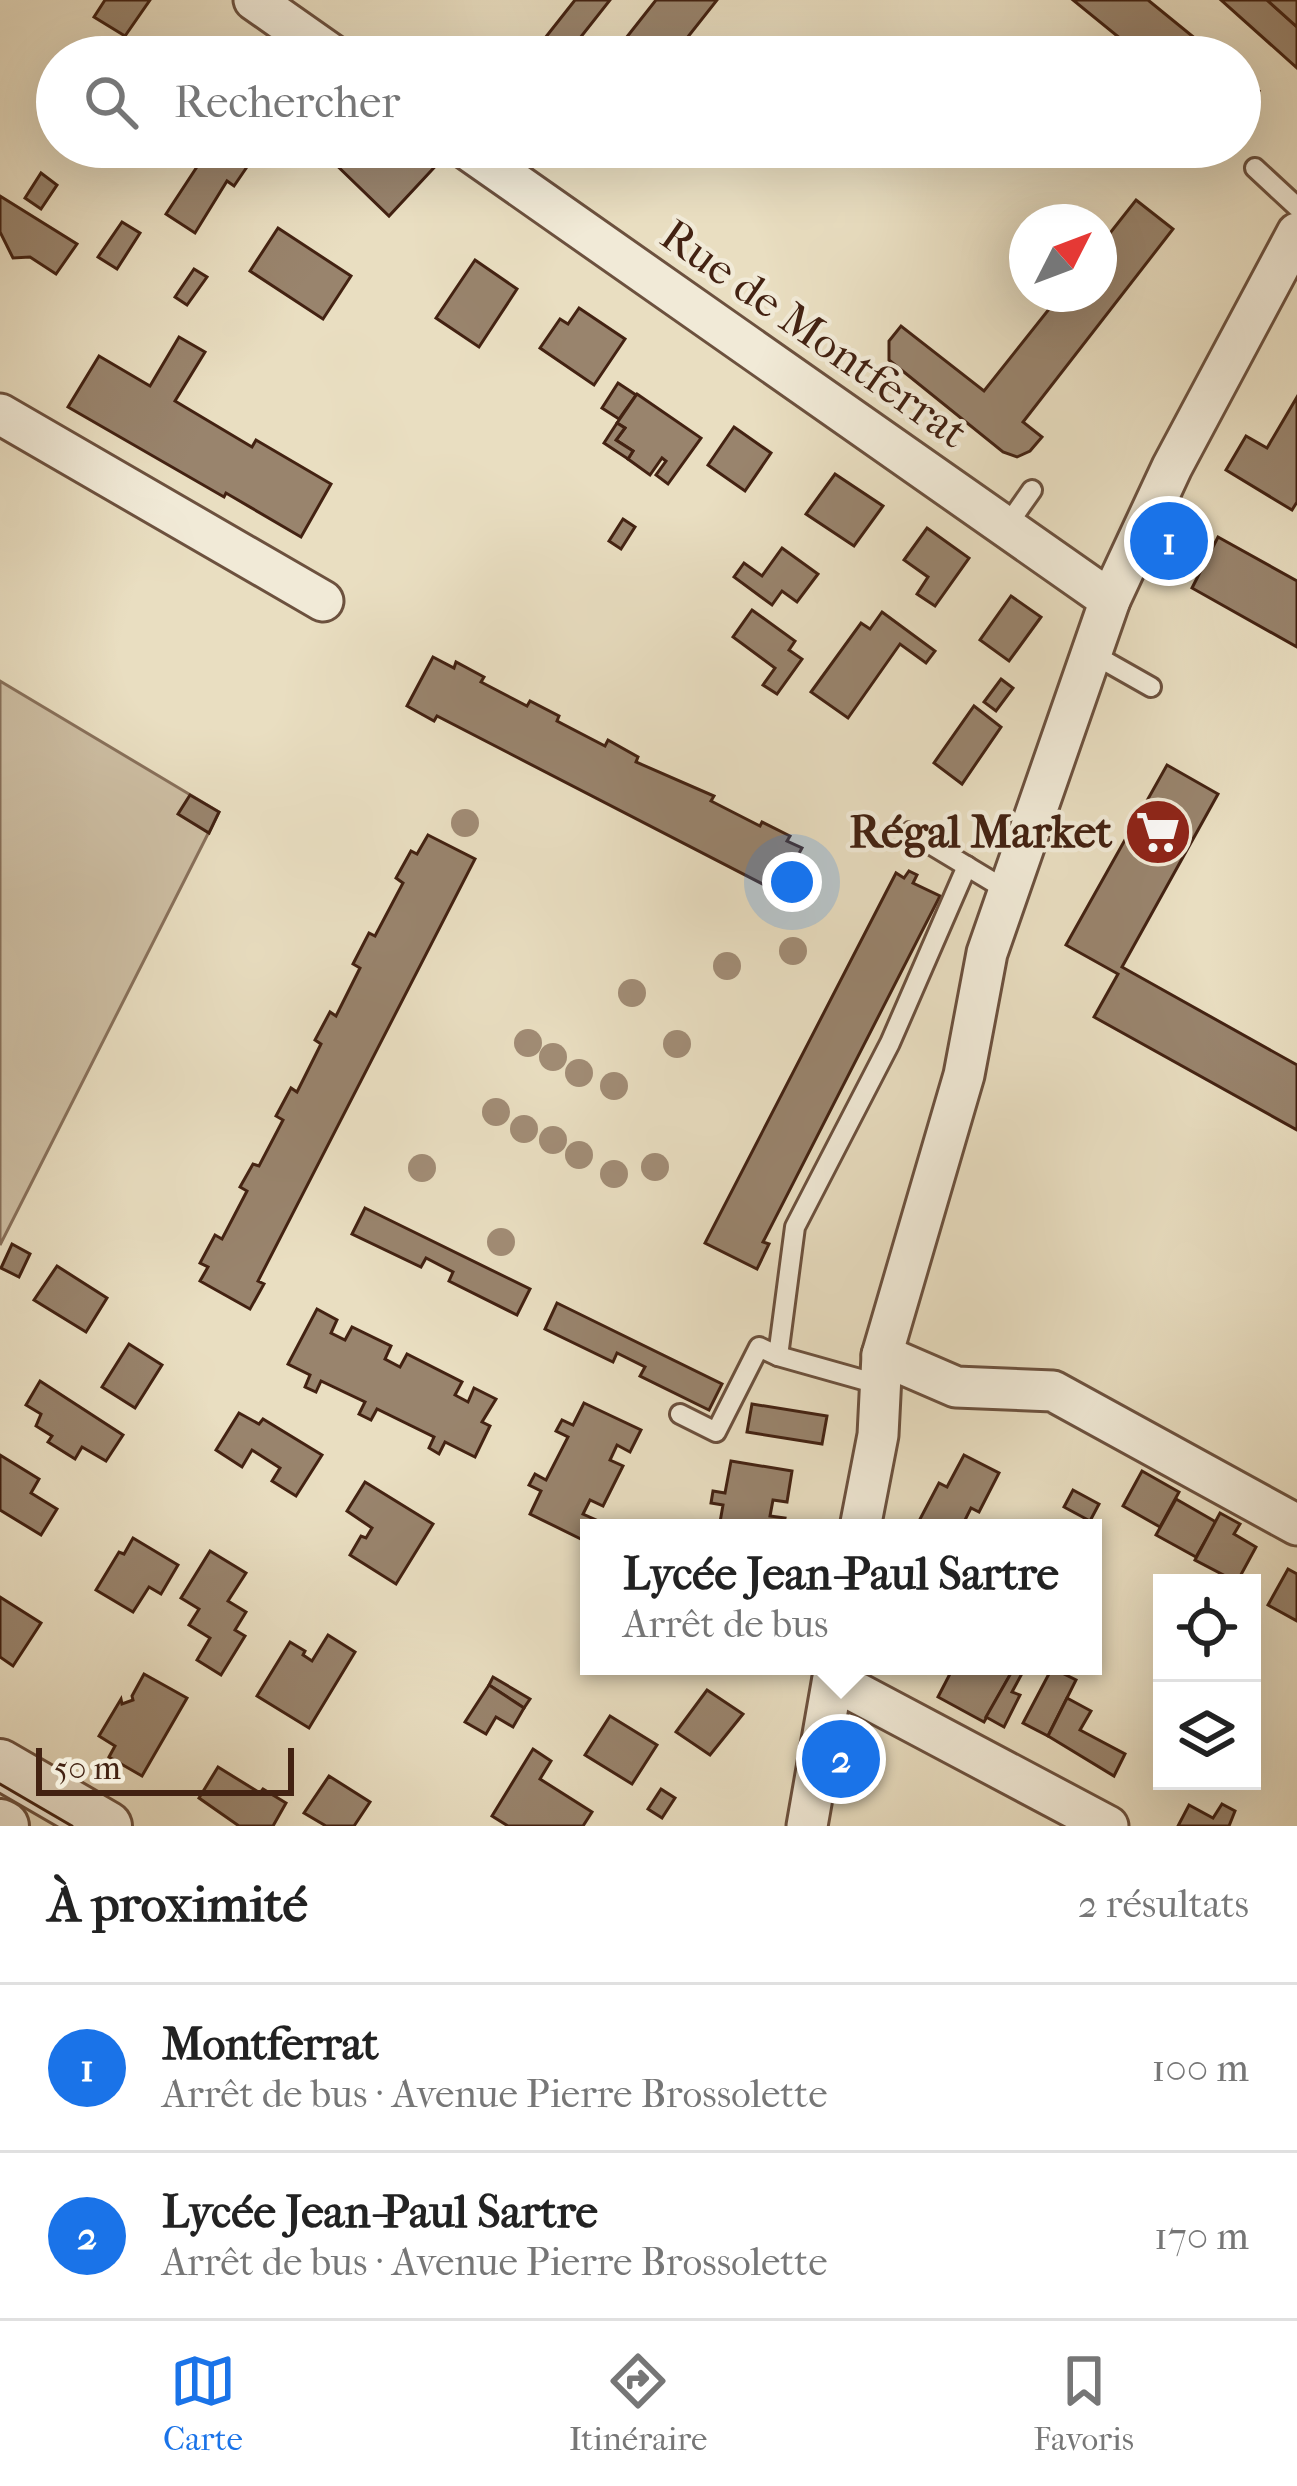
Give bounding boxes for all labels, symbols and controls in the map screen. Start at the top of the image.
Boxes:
search box [36,36,1261,168]
icon: search [78,69,144,135]
text: Rechercher [174,76,400,129]
north arrow [1009,204,1117,312]
street label: Rue de Montferrat [651,208,977,460]
pin: 1 [1130,496,1208,586]
supermarket icon: Régal Market [1123,797,1193,867]
place label: Régal Market [849,806,1113,859]
your location [762,852,822,912]
popup [580,1519,1102,1675]
text: Lycée Jean-Paul Sartre [623,1548,1059,1601]
map controls [1153,1574,1261,1790]
button: locate [1153,1574,1261,1682]
text: Arrêt de bus [623,1601,828,1647]
button: layers [1153,1682,1261,1790]
pin: 2 [802,1714,880,1804]
scale bar [36,1742,294,1795]
text: 50 m [54,1749,121,1788]
text: À proximité [48,1874,308,1934]
text: 2 résultats [1078,1881,1249,1927]
text: Montferrat [162,2018,379,2071]
text: 1 [80,2045,94,2091]
text: 100 m [1151,2045,1249,2091]
text: Arrêt de bus · Avenue Pierre Brossolette [162,2071,827,2117]
text: Lycée Jean-Paul Sartre [162,2186,598,2239]
text: 2 [77,2213,97,2259]
text: 170 m [1154,2213,1249,2259]
text: Arrêt de bus · Avenue Pierre Brossolette [162,2239,827,2285]
tab: Carte [163,2348,243,2459]
tab: Itinéraire [569,2348,707,2459]
tab: Favoris [1033,2348,1134,2459]

